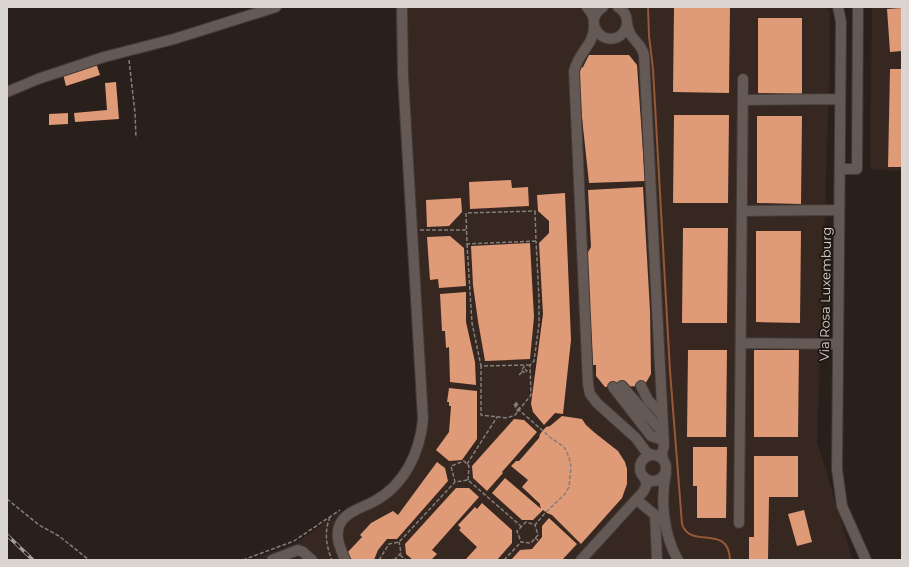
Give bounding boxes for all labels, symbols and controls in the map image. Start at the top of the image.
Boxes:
street label: Via Rosa Luxemburg [816,227,834,361]

